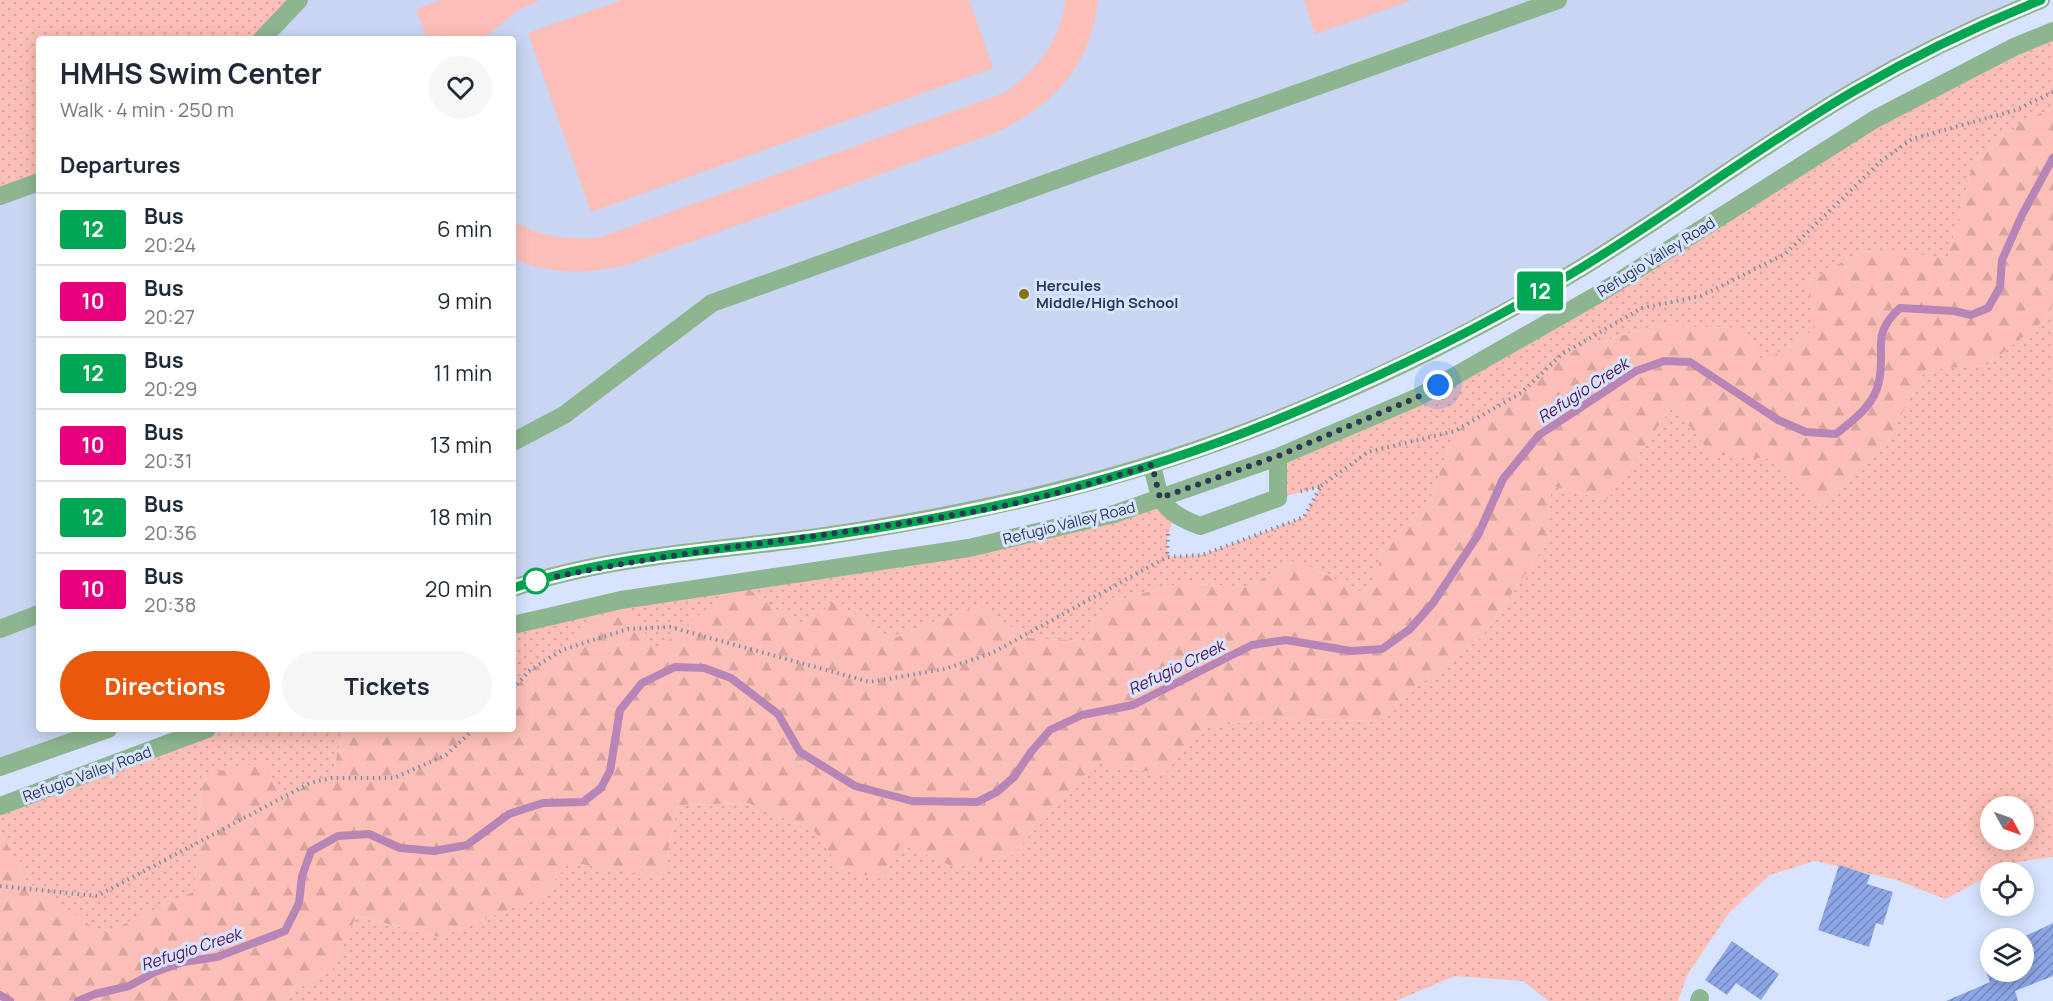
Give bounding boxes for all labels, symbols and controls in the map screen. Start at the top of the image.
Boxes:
text: HMHS Swim Center [60,54,322,92]
button: heart [429,56,492,119]
text: Walk · 4 min · 250 m [60,96,234,123]
text: Departures [60,150,180,180]
text: Bus [144,201,184,231]
street label: Refugio Valley Road [1593,212,1719,302]
text: 6 min [437,214,492,244]
text: 12 [82,215,104,243]
text: 20:24 [144,231,196,258]
line badge: 12 [1513,272,1567,310]
text: Bus [144,273,184,303]
place label: Hercules Middle/High School [1036,275,1179,313]
text: 12 [1529,277,1551,305]
text: 9 min [437,286,492,316]
text: 10 [81,287,105,315]
marker: Hercules Middle/High School [1017,287,1031,301]
text: 20:27 [144,303,195,330]
text: Bus [144,345,184,375]
water label: Refugio Creek [1533,351,1634,428]
text: 11 min [434,358,492,388]
text: 12 [82,359,104,387]
your location [1423,370,1453,400]
text: 20:29 [144,375,197,402]
text: Bus [144,417,184,447]
text: 13 min [430,430,492,460]
text: 10 [81,431,105,459]
text: 20:31 [144,447,192,474]
text: Bus [144,489,184,519]
street label: Refugio Valley Road [1001,496,1137,550]
text: 18 min [429,502,492,532]
text: 12 [82,503,104,531]
text: 20:36 [144,519,197,546]
text: Bus [144,561,184,591]
unlabelled marker [523,568,549,594]
text: 20 min [425,574,492,604]
text: 10 [81,575,105,603]
text: 20:38 [144,591,196,618]
water label: Refugio Creek [1124,633,1229,700]
button: Directions [60,651,270,720]
button: Tickets [282,651,492,720]
street label: Refugio Valley Road [20,741,154,807]
north arrow [1980,796,2034,850]
map controls [1980,796,2034,982]
button: locate [1980,862,2034,916]
water label: Refugio Creek [138,922,246,976]
button: layers [1980,928,2034,982]

